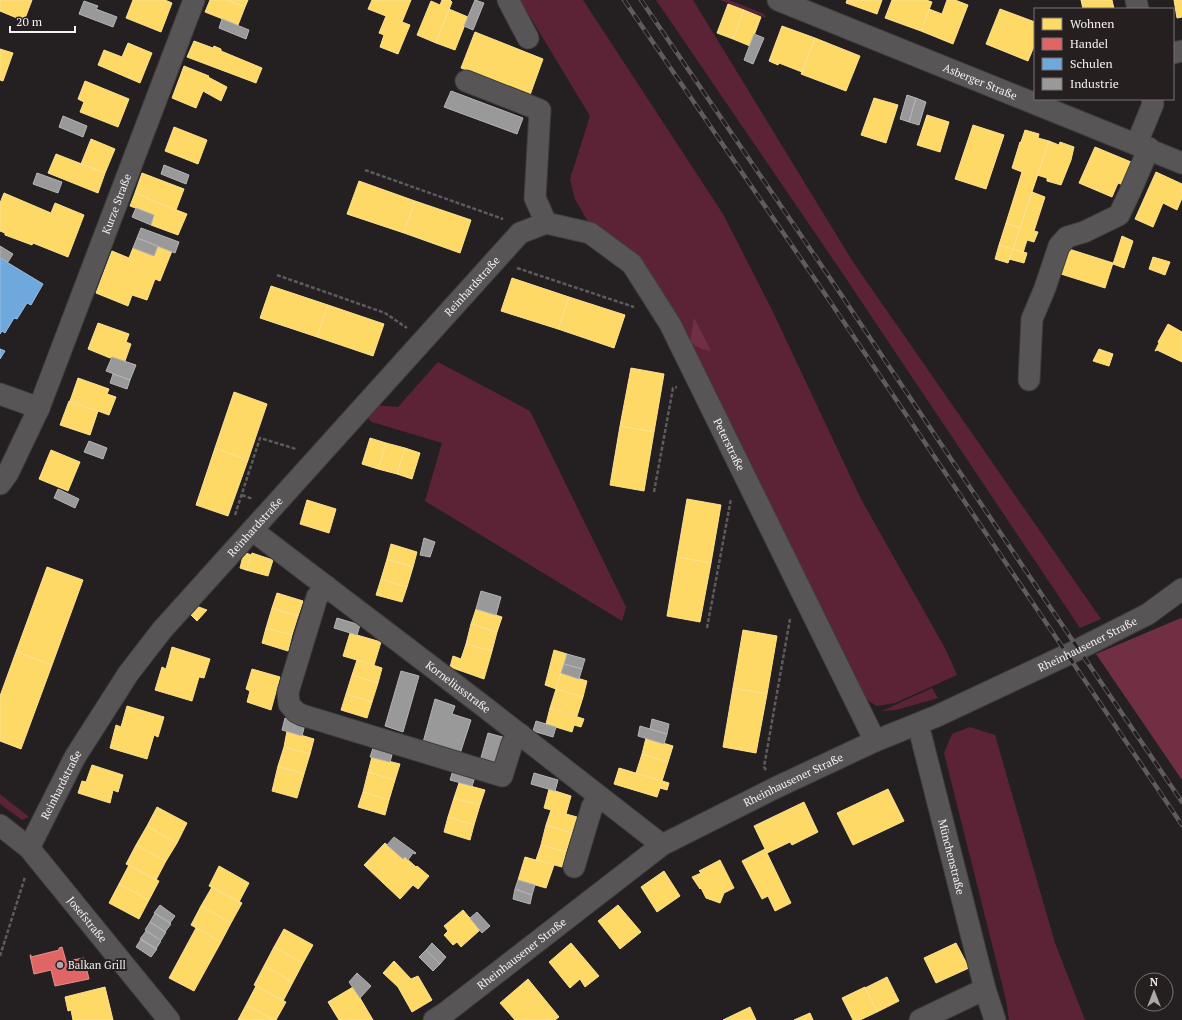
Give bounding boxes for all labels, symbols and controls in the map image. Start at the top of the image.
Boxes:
scale bar [10,8,75,34]
legend [1034,8,1174,100]
text: 20 m [16,14,43,29]
text: Wohnen [1070,16,1114,31]
text: Handel [1070,36,1109,51]
text: Schulen [1070,56,1113,71]
street label: Asberger Straße [941,60,1020,103]
text: Industrie [1070,76,1119,91]
street label: Kurze Straße [99,171,135,236]
street label: Reinhardstraße [441,253,503,319]
street label: Peterstraße [710,416,748,473]
street label: Reinhardstraße [224,494,286,560]
street label: Rheinhausener Straße [1036,614,1140,675]
street label: Korneliusstraße [423,658,494,716]
street label: Reinhardstraße [38,747,85,822]
street label: Rheinhausener Straße [741,750,846,810]
street label: Münchenstraße [935,818,968,896]
street label: Josefstraße [64,894,110,946]
street label: Rheinhausener Straße [474,914,569,993]
place label: Balkan Grill [68,958,126,972]
marker: Balkan Grill [55,960,65,970]
north arrow [1134,972,1174,1012]
text: N [1150,975,1159,989]

